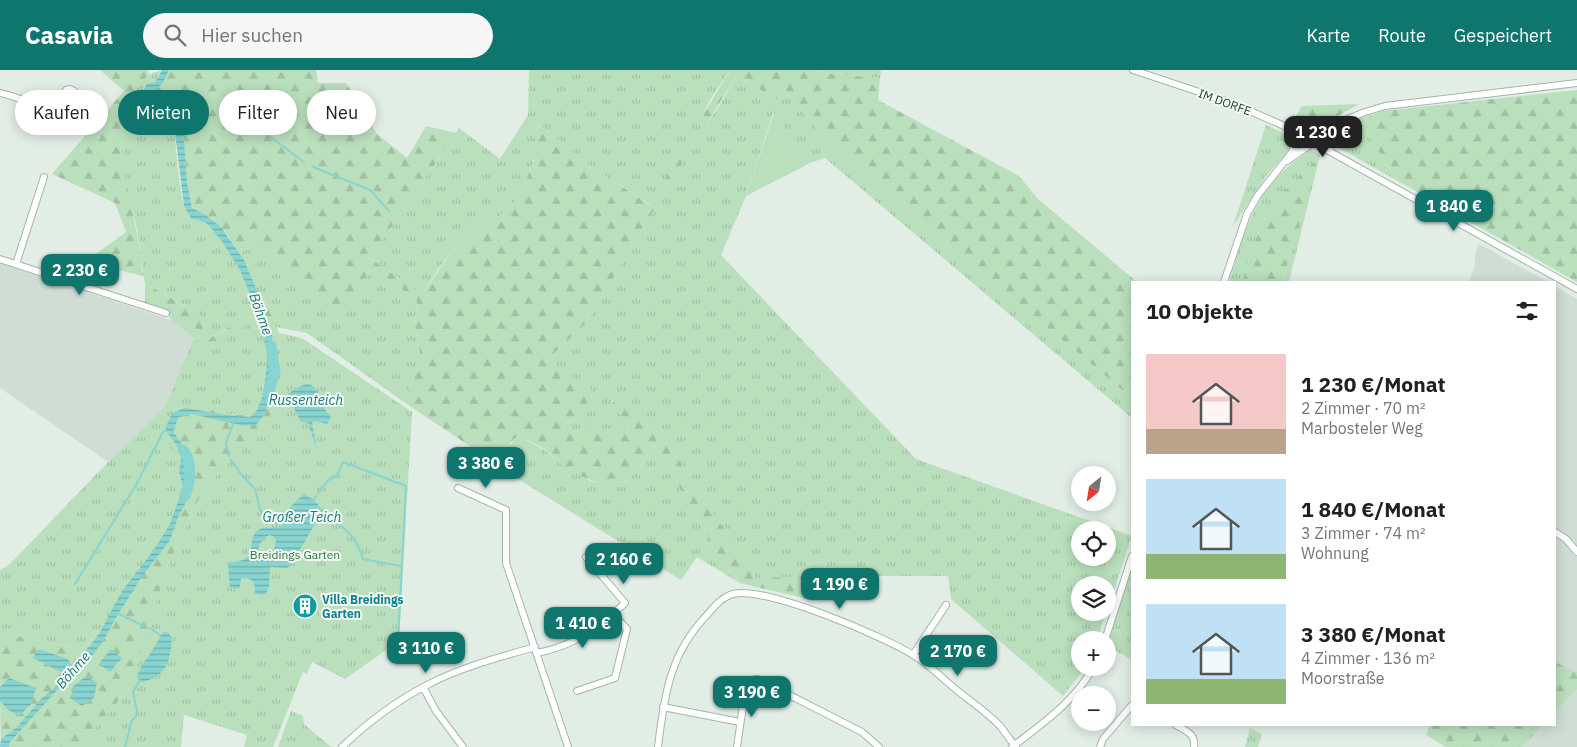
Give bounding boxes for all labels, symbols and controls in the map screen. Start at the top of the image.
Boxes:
search box [143,13,493,58]
text: Casavia [25,19,113,51]
icon: search [161,21,189,49]
text: Hier suchen [201,23,303,47]
text: Karte [1307,24,1350,47]
text: Route [1378,24,1426,47]
text: Gespeichert [1454,24,1552,47]
street label: IM DORFE [1196,85,1254,119]
chip: Kaufen [15,90,108,135]
chip: Mieten [118,90,209,135]
chip: Filter [219,90,297,135]
chip: Neu [307,90,376,135]
pin: 1 230 € [1277,116,1369,158]
text: 1 230 € [1295,122,1351,142]
pin: 1 840 € [1408,190,1500,232]
text: 1 840 € [1426,196,1482,216]
pin: 2 230 € [34,254,126,296]
text: 2 230 € [52,260,108,280]
water label: Böhme [245,291,277,337]
text: 10 Objekte [1146,297,1253,325]
icon: filters [1513,297,1541,325]
text: 1 230 €/Monat [1301,370,1446,398]
icon: home [1186,374,1246,434]
water label: Russenteich [269,391,343,409]
text: 2 Zimmer · 70 m² [1301,398,1426,418]
text: Marbosteler Weg [1301,418,1423,438]
pin: 3 380 € [440,446,532,489]
text: 3 380 € [458,453,514,473]
north arrow [1071,466,1116,511]
map controls [1071,466,1116,731]
text: 1 840 €/Monat [1301,495,1446,523]
icon: home [1186,499,1246,559]
water label: Großer Teich [263,508,342,526]
button: locate [1071,521,1116,566]
text: 3 Zimmer · 74 m² [1301,523,1426,543]
pin: 2 160 € [578,542,670,585]
text: Wohnung [1301,543,1369,563]
park label: Breidings Garten [250,547,340,562]
text: 2 160 € [596,549,652,569]
pin: 1 190 € [794,568,886,610]
text: 1 190 € [812,574,868,594]
button: layers [1071,576,1116,621]
place label: Villa Breidings Garten [322,592,404,621]
building icon: Villa Breidings Garten [292,593,318,619]
pin: 1 410 € [537,606,629,649]
text: 1 410 € [555,613,611,633]
text: 3 380 €/Monat [1301,620,1446,648]
icon: home [1186,624,1246,684]
button: + [1071,631,1116,676]
pin: 3 110 € [380,632,472,674]
pin: 2 170 € [912,634,1004,677]
text: 3 110 € [398,638,454,658]
text: 2 170 € [930,641,986,661]
water label: Böhme [52,648,94,692]
text: 4 Zimmer · 136 m² [1301,648,1435,668]
text: Moorstraße [1301,668,1384,688]
pin: 3 190 € [706,676,798,718]
text: 3 190 € [724,682,780,702]
button: − [1071,686,1116,731]

